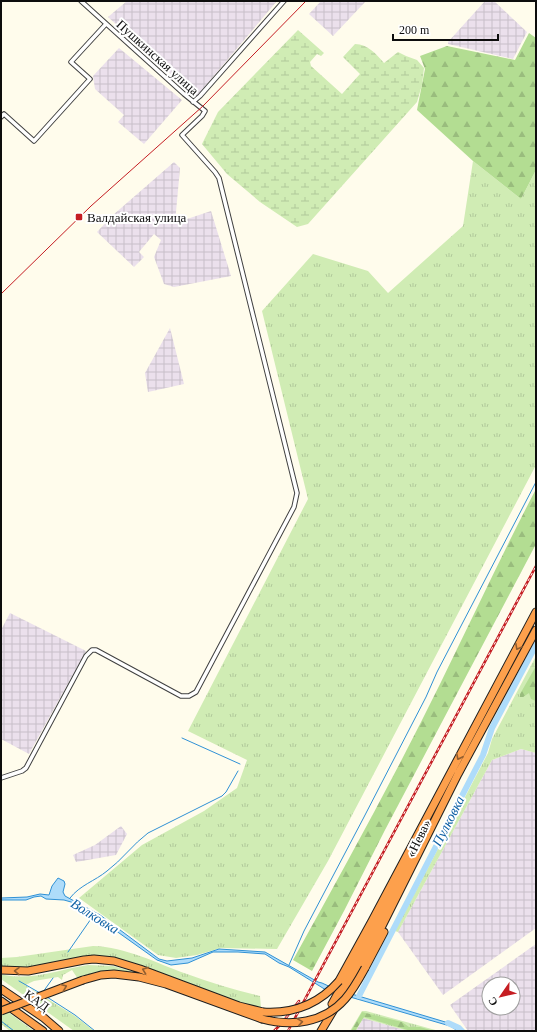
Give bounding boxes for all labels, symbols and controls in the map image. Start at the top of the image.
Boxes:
scale bar [393,16,498,42]
street label: Пушкинская улица [114,17,202,98]
text: 200 m [399,23,430,37]
place label: Валдайская улица [87,210,187,225]
marker: Валдайская улица [74,212,84,222]
one-way arrow [515,643,523,650]
one-way arrow [456,753,464,760]
water label: Пулковка [429,794,467,850]
street label: «Нева» [403,817,434,859]
water label: Волковка [68,896,121,937]
one-way arrow [14,967,20,975]
one-way arrow [141,967,148,975]
north arrow [481,976,521,1016]
one-way arrow [60,983,67,991]
street label: КАД [21,987,52,1014]
text: С [485,995,500,1008]
one-way arrow [297,1018,303,1027]

